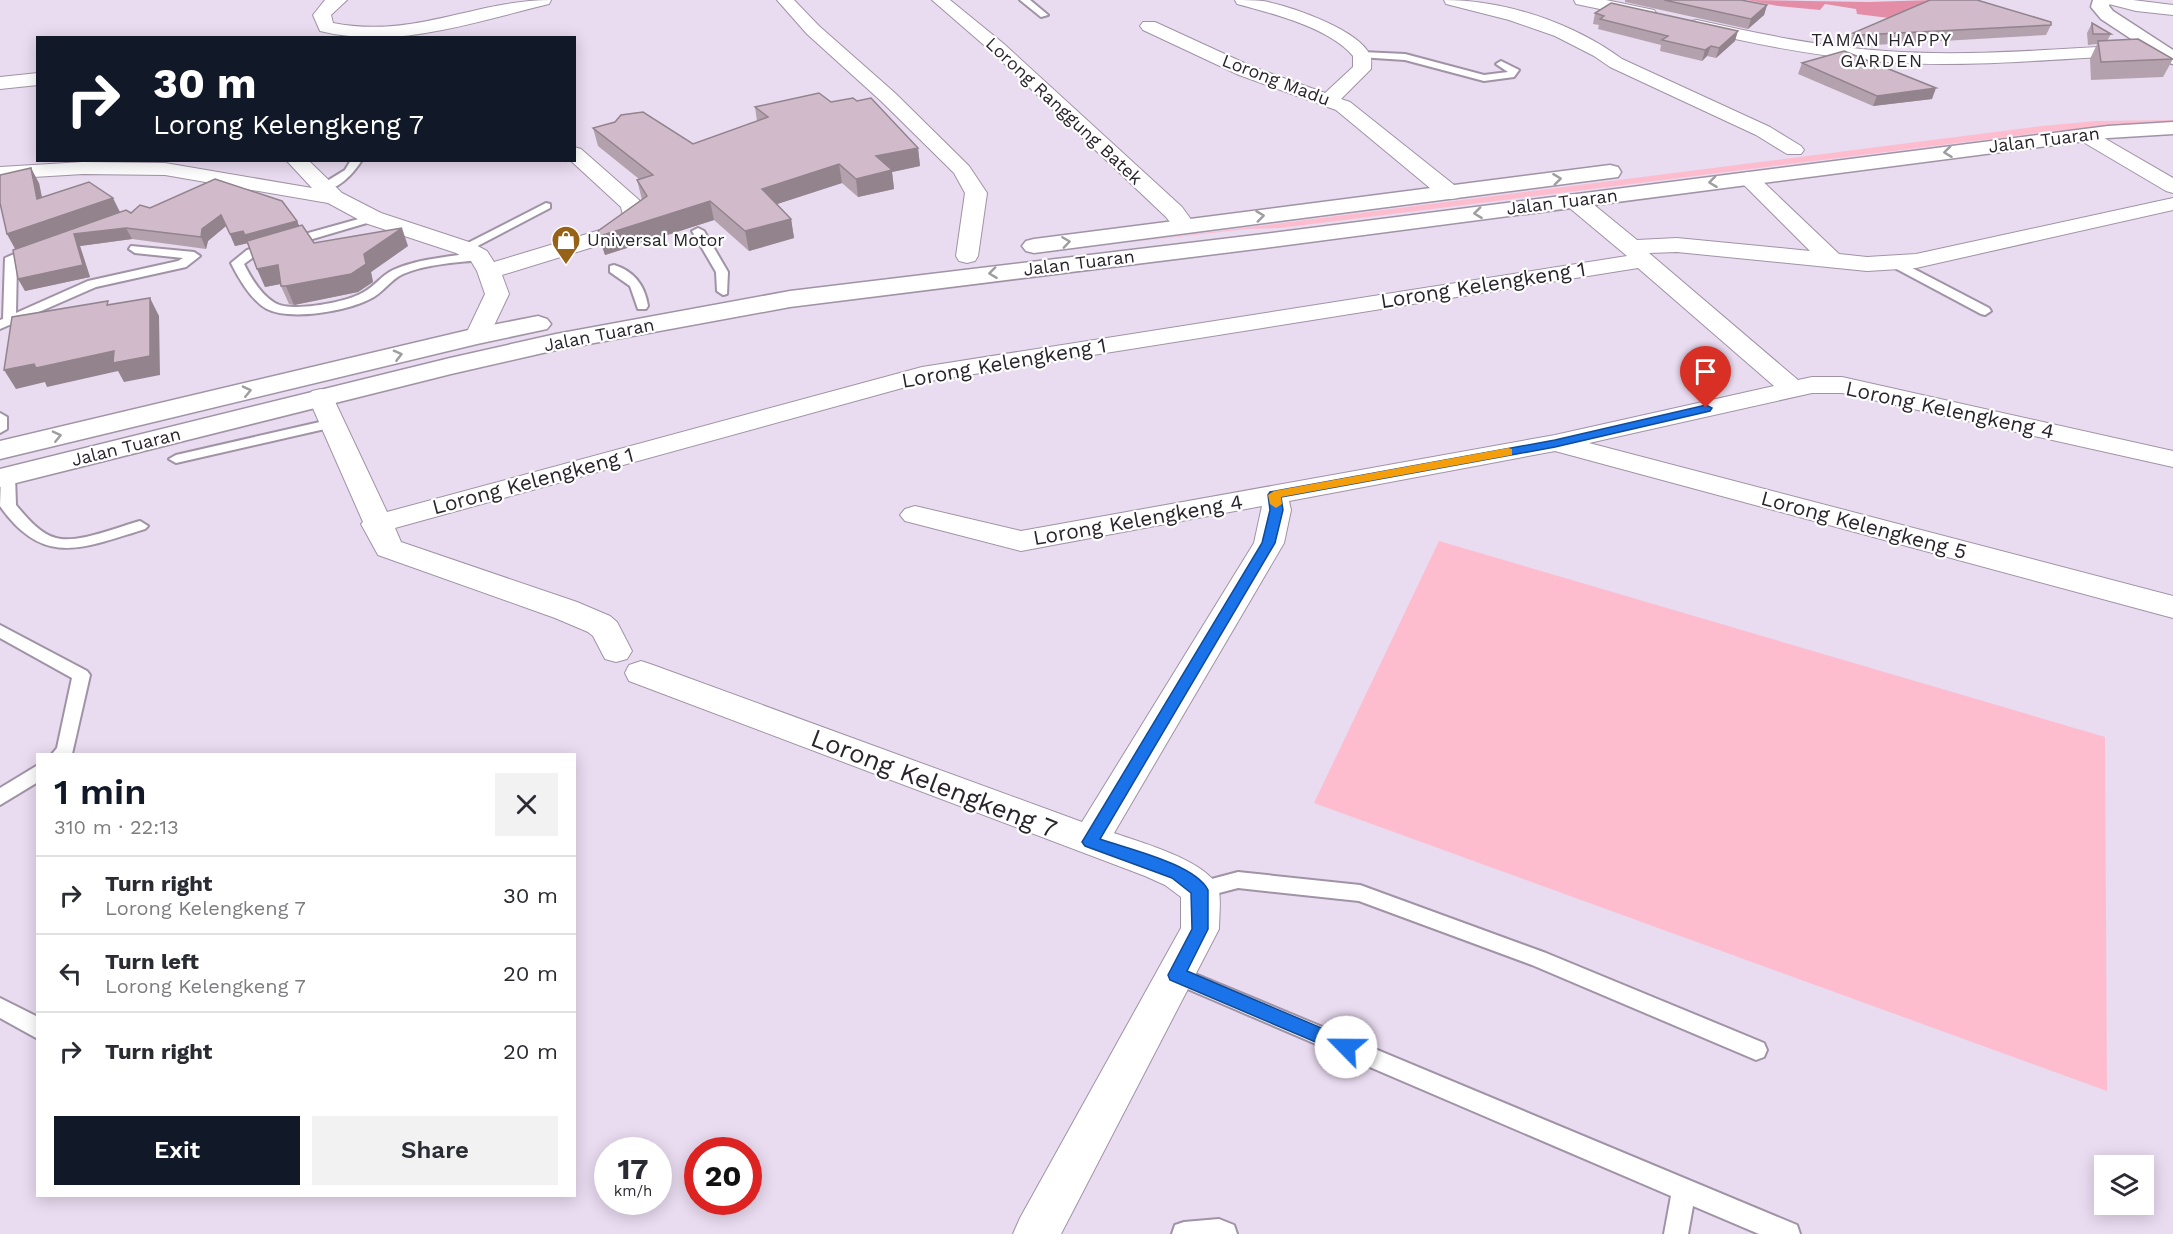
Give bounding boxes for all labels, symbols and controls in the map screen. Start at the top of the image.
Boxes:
district label: TAMAN HAPPY GARDEN [1811,29,1953,71]
street label: Lorong Ranggung Batek [982,33,1147,189]
street label: Lorong Madu [1219,49,1333,110]
text: 30 m [153,59,257,108]
icon: right [54,60,132,138]
text: Lorong Kelengkeng 7 [153,109,424,141]
street label: Jalan Tuaran [1987,122,2101,157]
one-way arrow [1943,146,1952,158]
one-way arrow [1553,173,1562,186]
one-way arrow [1708,176,1717,188]
street label: Jalan Tuaran [1505,184,1619,219]
one-way arrow [1473,206,1482,218]
one-way arrow [1255,210,1264,223]
shop icon: Universal Motor [550,224,582,266]
place label: Universal Motor [587,229,725,250]
one-way arrow [1062,236,1071,248]
street label: Jalan Tuaran [1022,245,1136,280]
street label: Lorong Kelengkeng 1 [1379,256,1587,313]
one-way arrow [988,267,997,279]
street label: Jalan Tuaran [542,314,656,355]
street label: Lorong Kelengkeng 1 [900,332,1108,393]
pin [1680,346,1731,408]
one-way arrow [393,349,403,362]
icon: arrive [1689,355,1722,388]
street label: Lorong Kelengkeng 4 [1844,375,2057,444]
one-way arrow [241,386,251,399]
street label: Jalan Tuaran [69,423,183,470]
one-way arrow [52,430,62,443]
street label: Lorong Kelengkeng 1 [429,442,636,519]
street label: Lorong Kelengkeng 5 [1759,485,1970,564]
street label: Lorong Kelengkeng 4 [1031,489,1245,550]
street label: Lorong Kelengkeng 7 [807,722,1061,844]
text: 1 min [54,771,146,813]
button: close [495,773,558,836]
text: 310 m · 22:13 [54,815,179,839]
text: Turn right [105,871,212,896]
icon: right [54,879,87,912]
text: 30 m [503,883,558,908]
text: Lorong Kelengkeng 7 [105,896,306,920]
text: Turn left [105,949,199,974]
icon: left [54,957,87,990]
text: 20 m [503,961,558,986]
text: Lorong Kelengkeng 7 [105,974,306,998]
position arrow [1314,1015,1378,1079]
icon: right [54,1035,87,1068]
text: Turn right [105,1039,212,1064]
text: 20 m [503,1039,558,1064]
button: Exit [54,1116,300,1185]
button: Share [312,1116,558,1185]
speed limit sign: 20 [684,1137,762,1215]
text: 17 [617,1151,649,1186]
map controls [2094,1155,2154,1215]
button: layers [2094,1155,2154,1215]
text: km/h [614,1182,652,1200]

